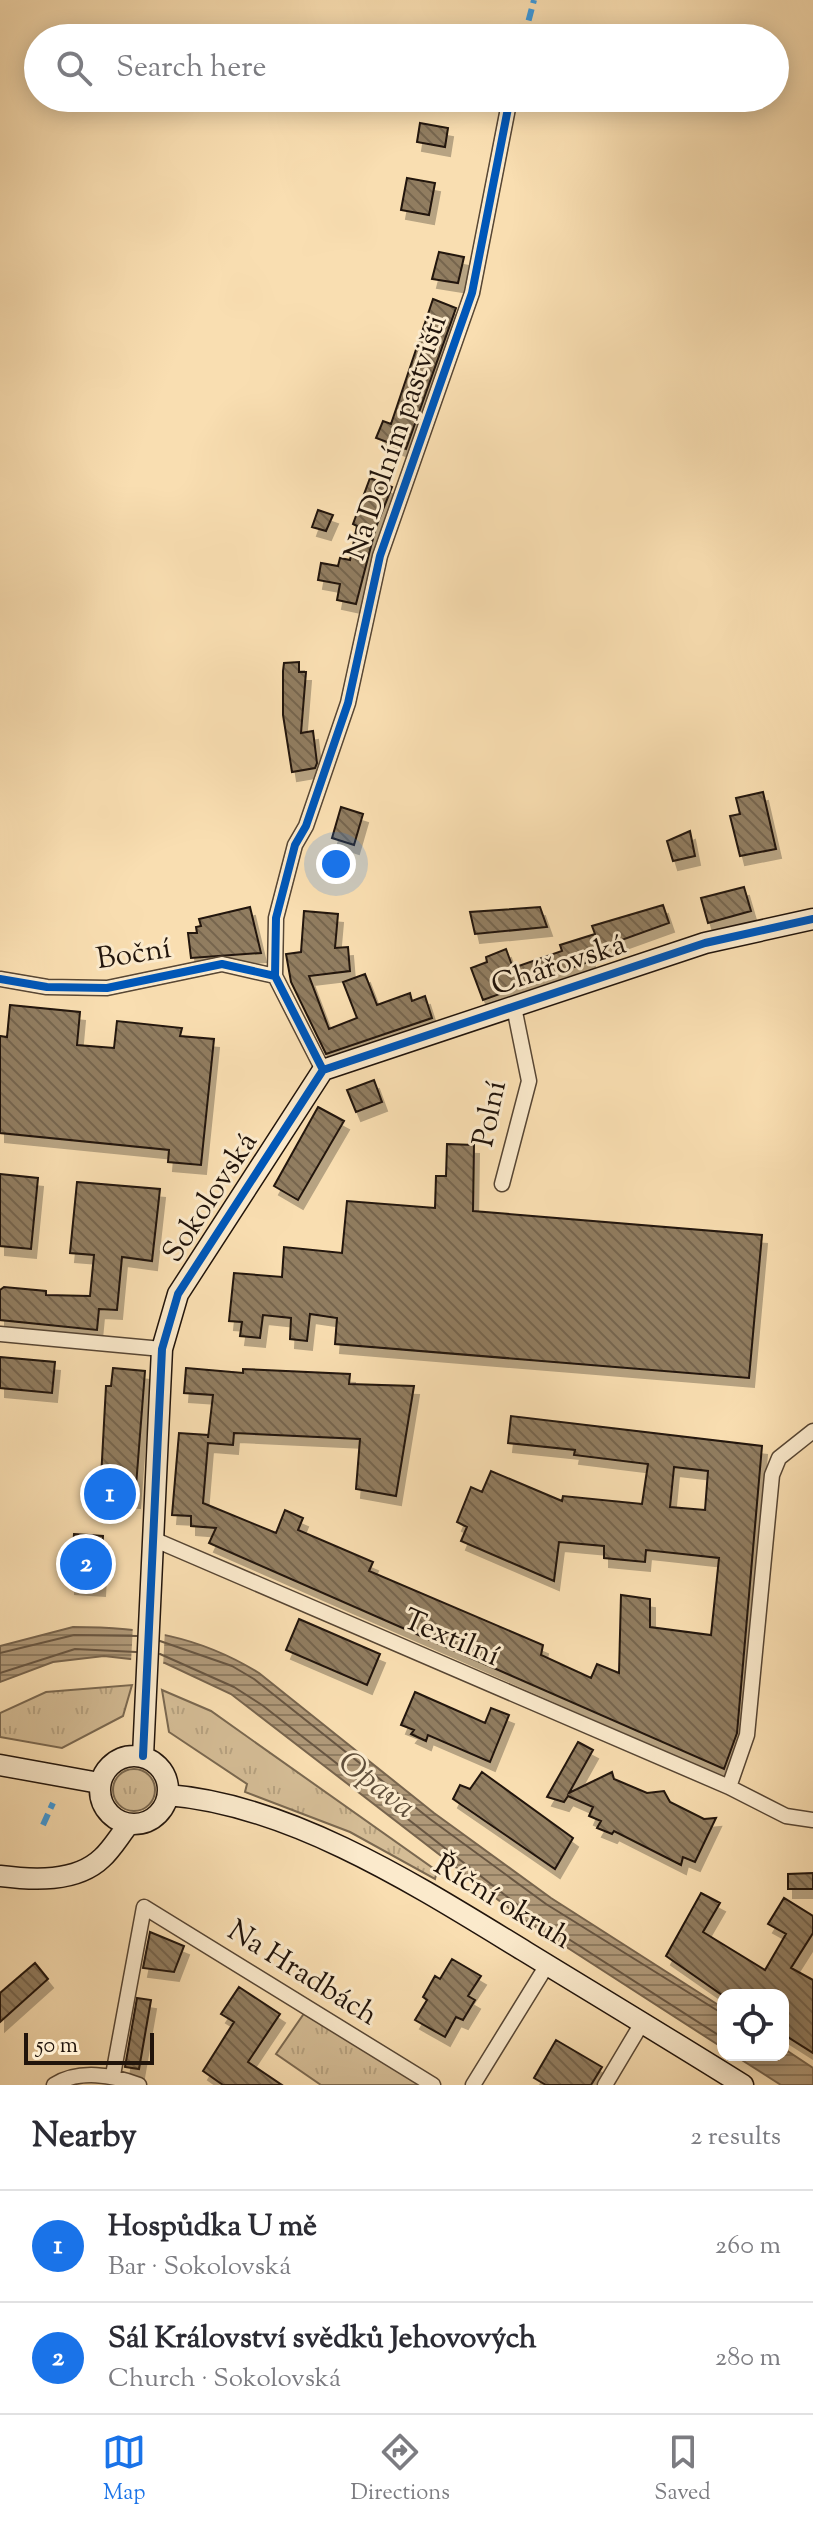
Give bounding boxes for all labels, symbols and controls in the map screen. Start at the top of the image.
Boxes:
search box [24,24,789,112]
icon: search [52,46,96,90]
text: Search here [116,47,266,90]
street label: Na Dolním pastvišti [335,309,459,567]
your location [316,844,356,884]
street label: Chářovská [486,924,632,1008]
street label: Boční [94,928,174,982]
street label: Polní [463,1077,519,1151]
street label: Sokolovská [153,1124,269,1272]
pin: 1 [84,1464,136,1524]
pin: 2 [60,1534,112,1594]
street label: Textilní [396,1599,506,1679]
water label: Opava [327,1741,425,1831]
street label: Říční okruh [425,1845,580,1961]
street label: Na Hradbách [218,1911,386,2038]
map controls [717,1989,789,2061]
button: locate [717,1989,789,2061]
scale bar [24,2029,154,2065]
text: 50 m [36,2031,78,2063]
text: Nearby [32,2113,137,2162]
text: 2 results [690,2119,781,2156]
text: Hospůdka U mě [108,2206,317,2249]
text: 1 [54,2228,62,2265]
text: 260 m [715,2228,781,2265]
text: Bar · Sokolovská [108,2249,291,2286]
text: Sál Království svědků Jehovových [108,2318,537,2361]
text: 2 [52,2340,64,2377]
text: 280 m [715,2340,781,2377]
text: Church · Sokolovská [108,2361,341,2398]
tab: Map [102,2430,146,2510]
tab: Directions [351,2430,450,2510]
tab: Saved [654,2430,711,2510]

